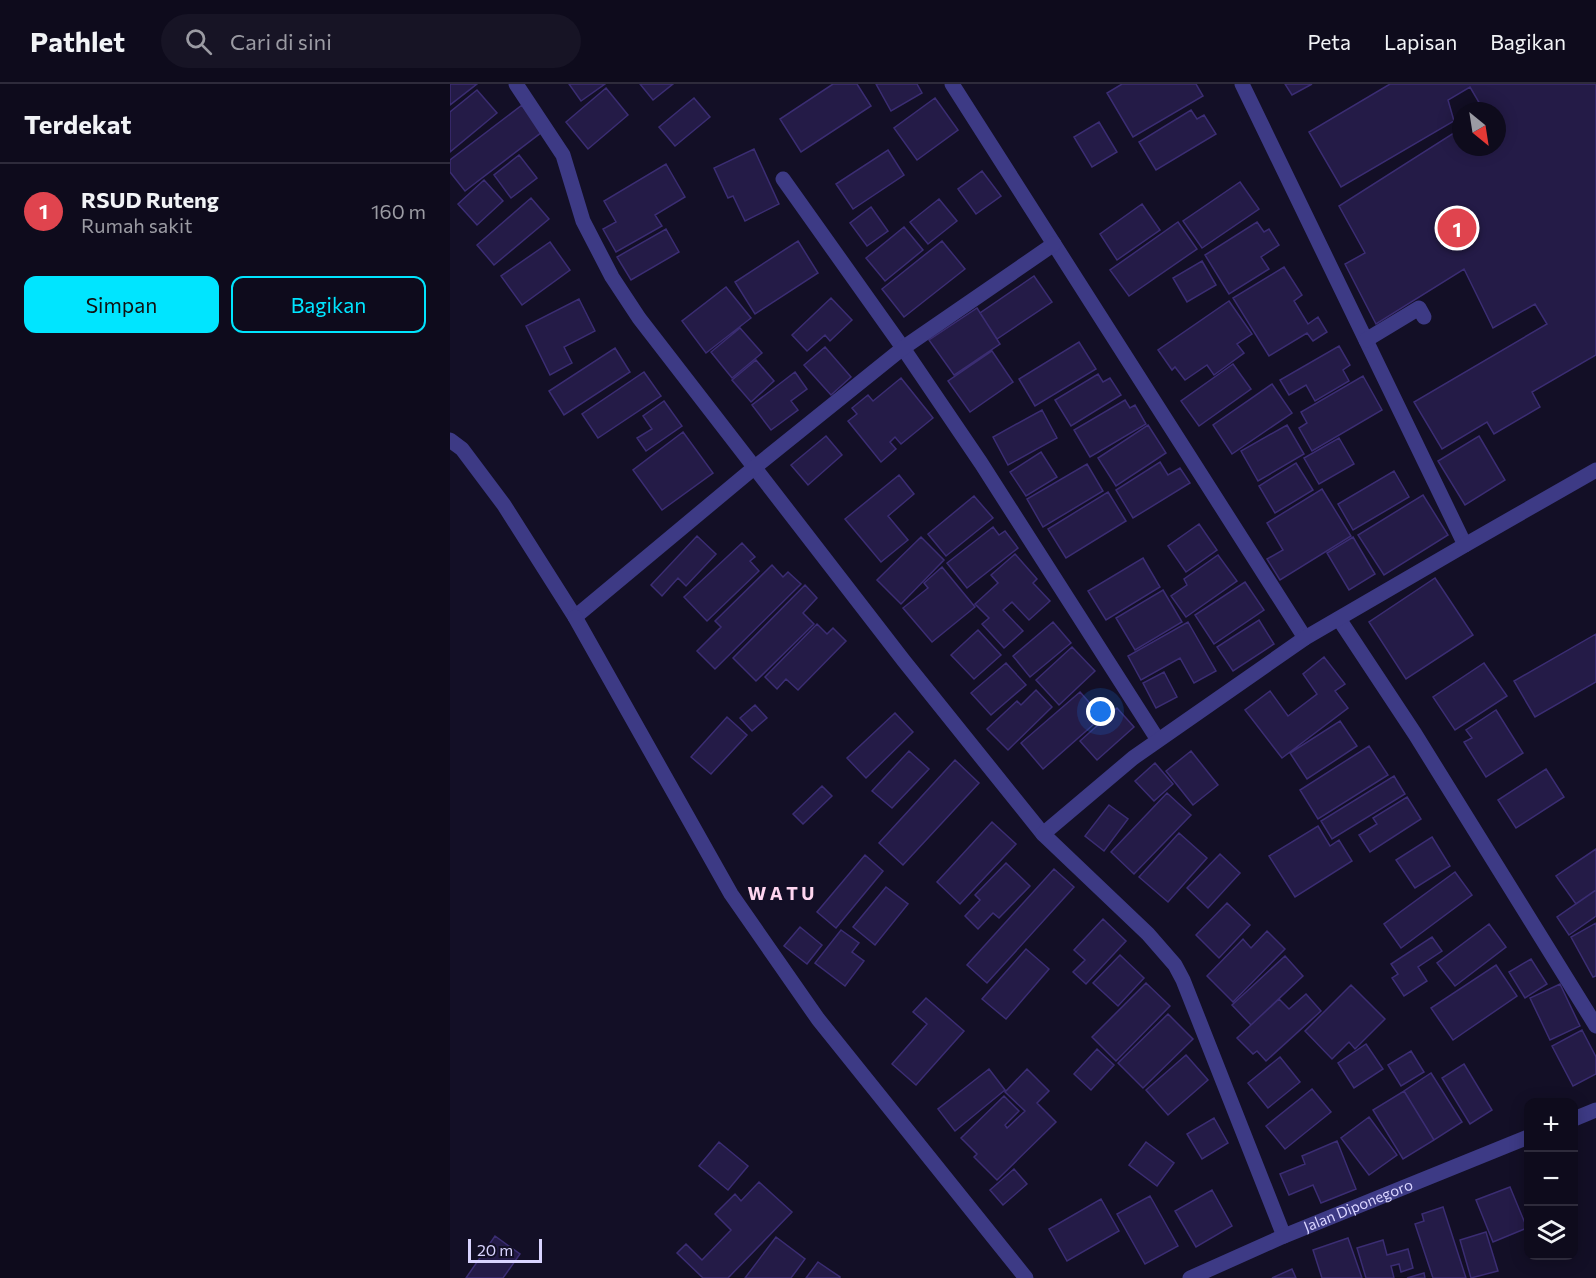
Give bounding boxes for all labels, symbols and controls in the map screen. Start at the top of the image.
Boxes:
search box [161,14,581,68]
text: Pathlet [30,24,125,58]
icon: search [182,25,215,58]
text: Cari di sini [230,28,332,55]
text: Peta [1308,29,1351,54]
text: Lapisan [1384,29,1457,54]
text: Bagikan [1490,29,1566,54]
north arrow [1452,102,1506,156]
text: Terdekat [24,108,131,139]
text: RSUD Ruteng [81,186,219,213]
text: 1 [39,199,48,223]
text: 160 m [371,199,426,223]
pin: 1 [1438,206,1476,250]
text: Rumah sakit [81,213,192,237]
button: Simpan [24,276,219,333]
button: Bagikan [231,276,426,333]
your location [1086,697,1115,726]
district label: W A T U [748,882,814,904]
map controls [1524,1098,1578,1260]
button: + [1524,1098,1578,1152]
button: − [1524,1152,1578,1206]
street label: Jalan Diponegoro [1301,1175,1415,1235]
button: layers [1524,1206,1578,1260]
scale bar [468,1236,542,1264]
text: 20 m [477,1240,513,1259]

